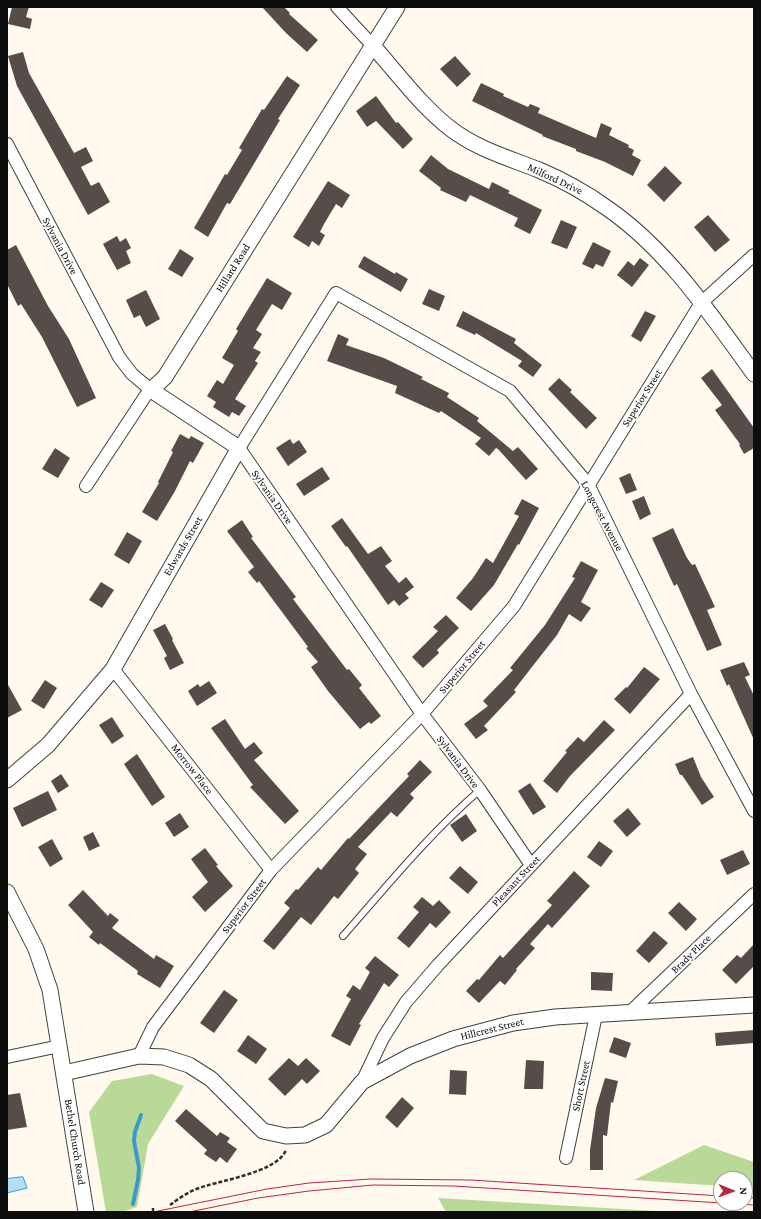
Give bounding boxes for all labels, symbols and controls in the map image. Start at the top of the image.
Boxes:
street label: Milford Drive [525,161,585,197]
street label: Sylvania Drive [39,215,81,277]
street label: Hillard Road [213,241,253,295]
street label: Superior Street [619,367,665,429]
street label: Sylvania Drive [249,467,295,527]
street label: Longcrest Avenue [578,479,626,553]
street label: Edwards Street [161,514,205,578]
street label: Superior Street [436,638,488,696]
street label: Sylvania Drive [434,733,482,791]
street label: Morrow Place [168,741,216,797]
street label: Pleasant Street [489,853,543,909]
street label: Superior Street [219,876,269,936]
street label: Brady Place [668,932,714,976]
street label: Hillcrest Street [459,1015,525,1043]
street label: Short Street [569,1059,593,1113]
street label: Bethel Church Road [62,1098,88,1186]
north arrow [713,1171,753,1211]
text: N [738,1187,750,1195]

